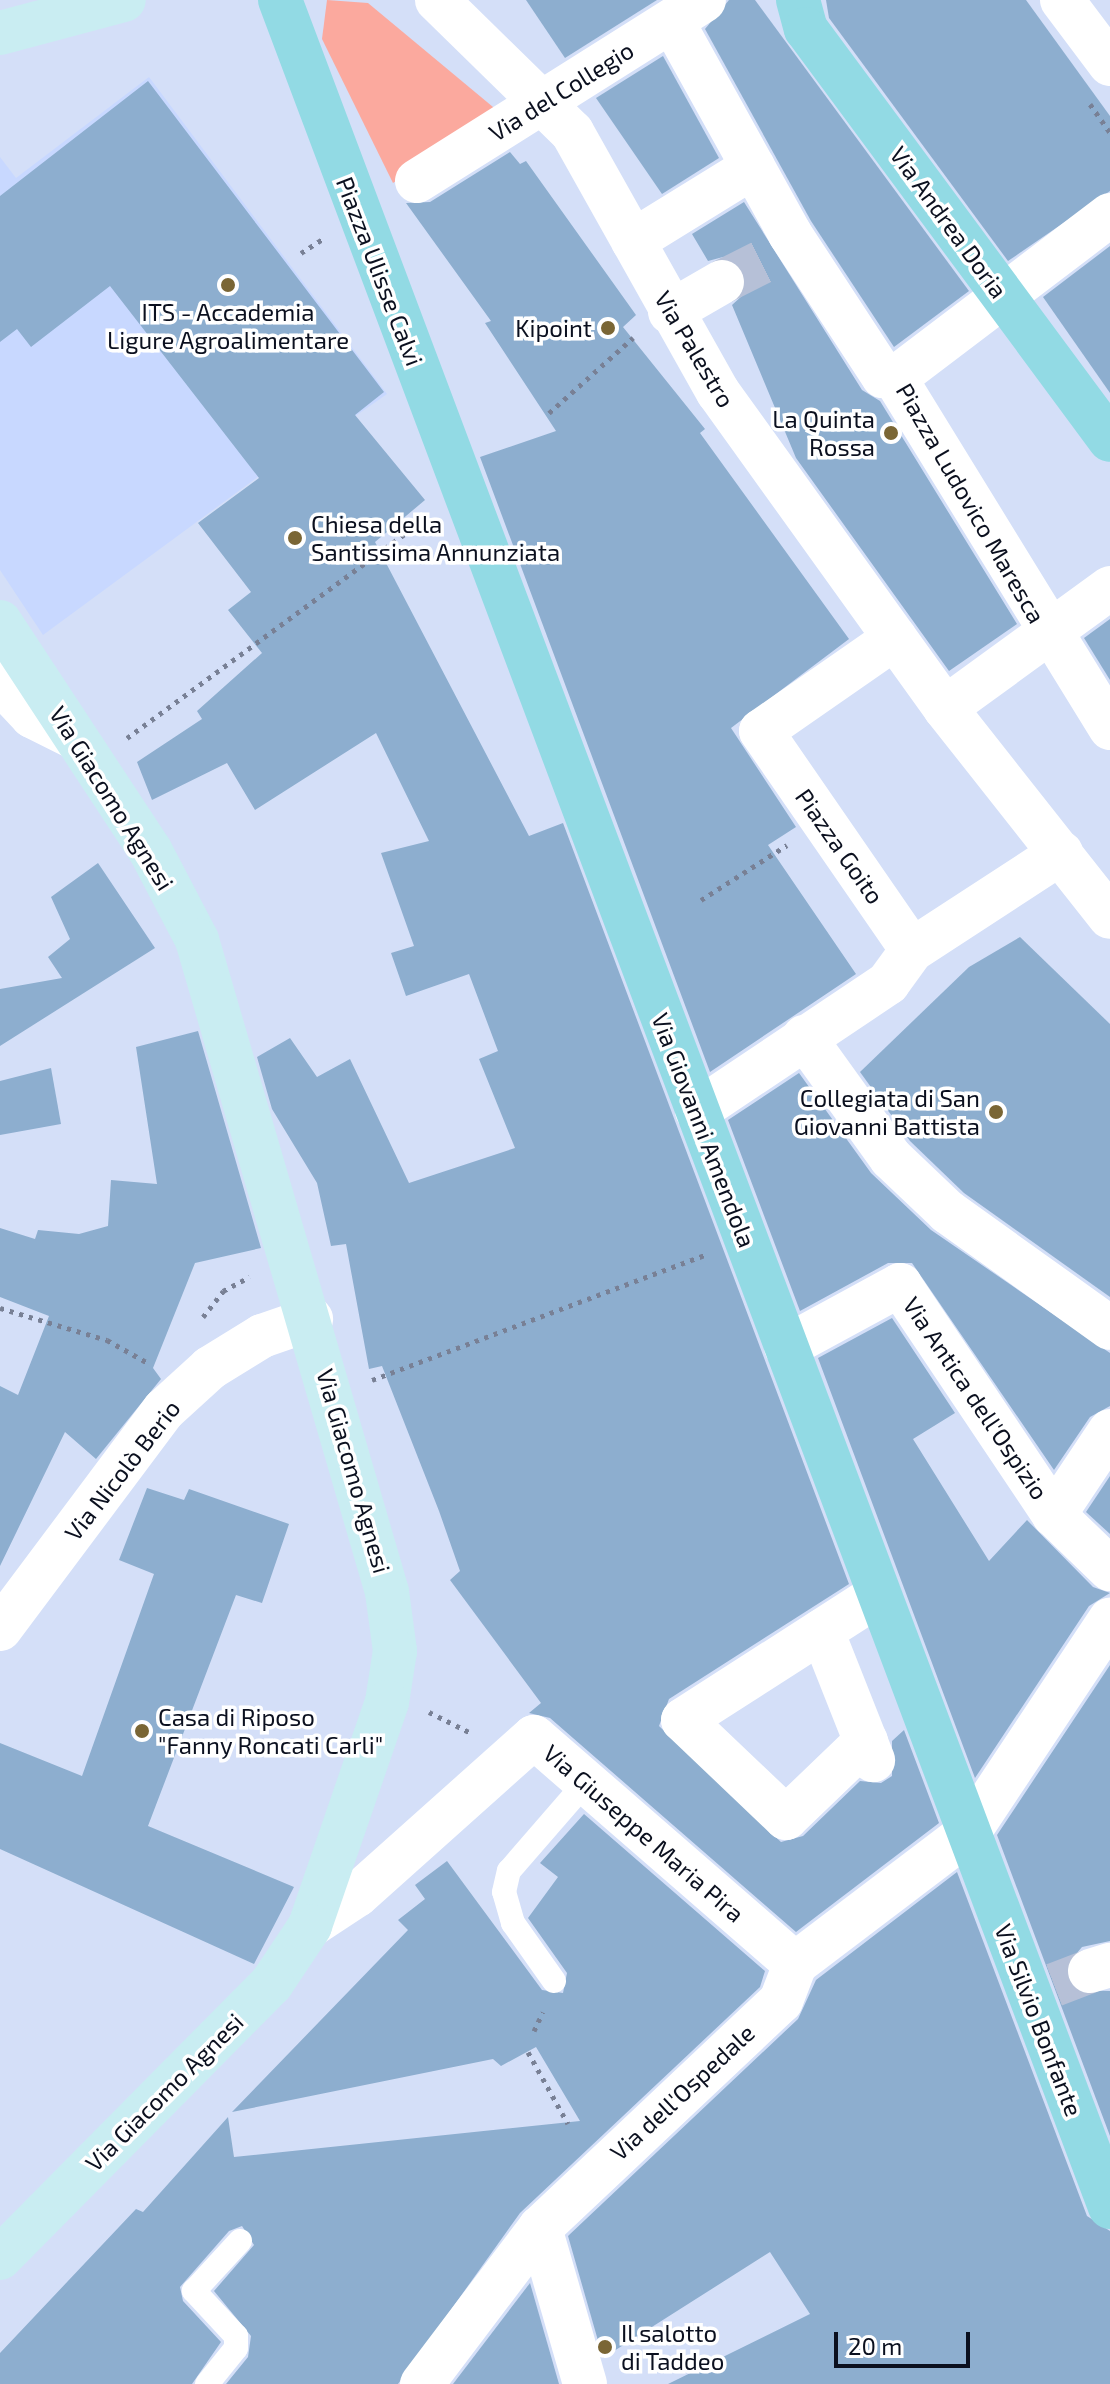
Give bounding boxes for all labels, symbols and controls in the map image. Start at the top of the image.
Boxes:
street label: Via del Collegio [483,35,639,147]
street label: Via Andrea Doria [884,140,1014,304]
street label: Piazza Ulisse Calvi [331,172,429,370]
marker: ITS - Accademia Ligure Agroalimentare [219,276,237,294]
street label: Via Palestro [649,286,741,412]
place label: ITS - Accademia Ligure Agroalimentare [107,298,349,354]
place label: Kipoint [515,314,592,342]
marker: Kipoint [599,319,617,337]
street label: Piazza Ludovico Maresca [890,378,1052,628]
place label: La Quinta Rossa [772,405,875,461]
marker: La Quinta Rossa [882,424,900,442]
place label: Chiesa della Santissima Annunziata [311,510,561,566]
marker: Chiesa della Santissima Annunziata [286,529,304,547]
street label: Via Giacomo Agnesi [44,701,180,895]
street label: Piazza Goito [790,783,890,909]
street label: Via Giovanni Amendola [646,1009,762,1251]
place label: Collegiata di San Giovanni Battista [794,1084,980,1140]
marker: Collegiata di San Giovanni Battista [987,1103,1005,1121]
street label: Via Antica dell'Ospizio [897,1291,1055,1505]
street label: Via Giacomo Agnesi [311,1365,397,1577]
street label: Via Nicolò Berio [58,1394,186,1546]
place label: Casa di Riposo "Fanny Roncati Carli" [158,1703,384,1759]
marker: Casa di Riposo "Fanny Roncati Carli" [133,1722,151,1740]
street label: Via Giuseppe Maria Pira [538,1738,750,1928]
street label: Via Silvio Bonfante [989,1920,1089,2120]
street label: Via Giacomo Agnesi [79,2007,249,2177]
street label: Via dell'Ospedale [604,2018,760,2166]
scale bar [838,2316,974,2366]
place label: Il salotto di Taddeo [621,2319,725,2375]
text: 20 m [848,2331,902,2360]
marker: Il salotto di Taddeo [596,2338,614,2356]

